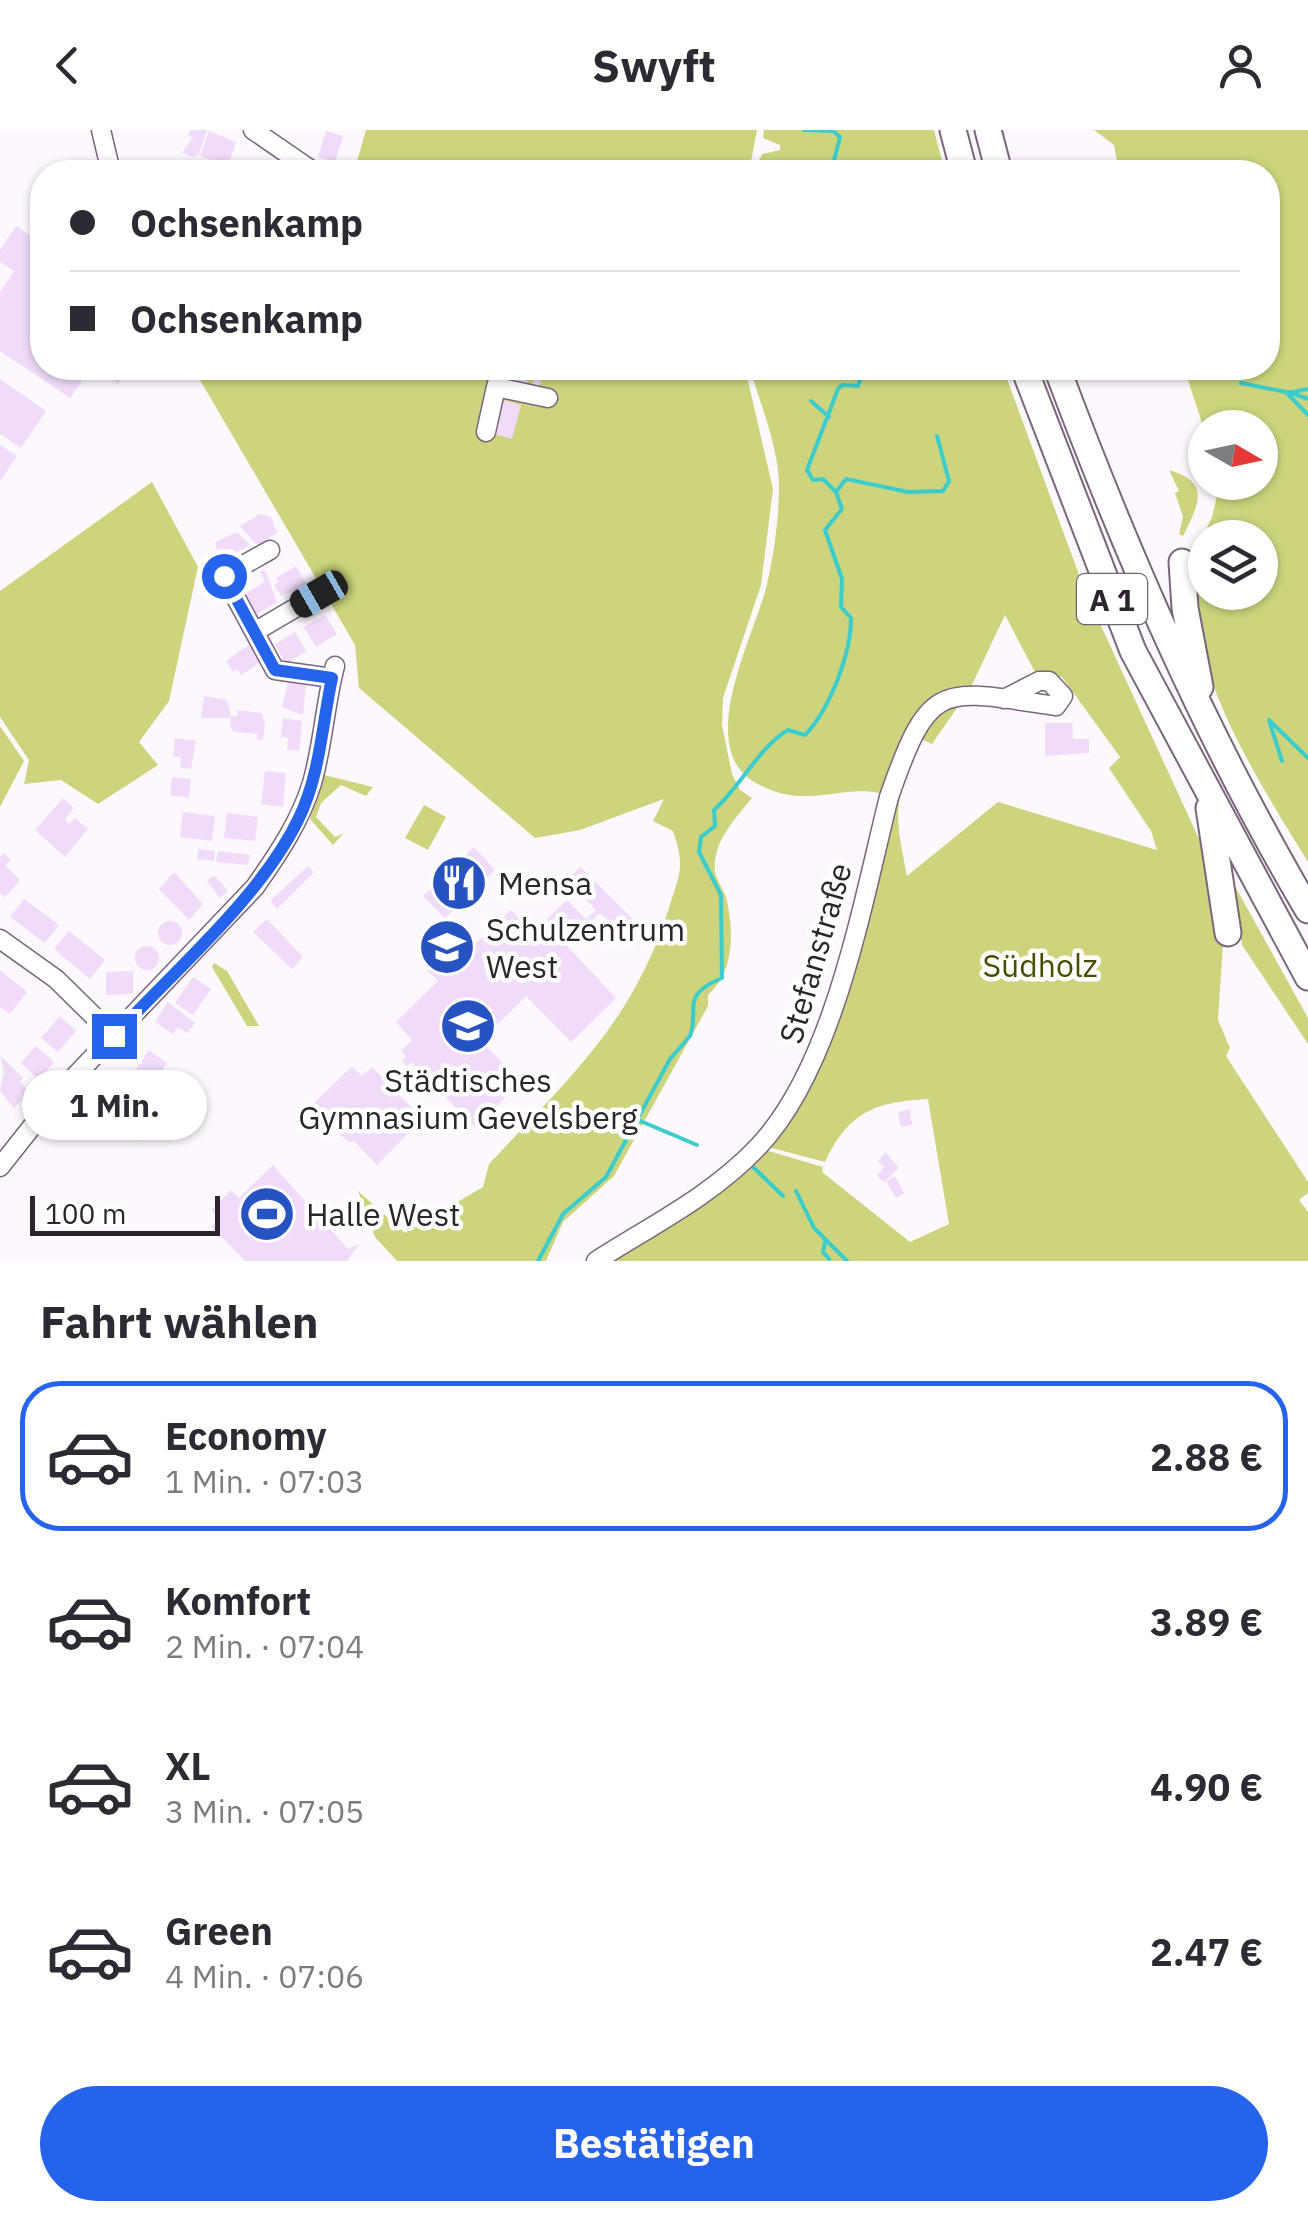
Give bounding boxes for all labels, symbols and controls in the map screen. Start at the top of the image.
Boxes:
text: Swyft [592,36,716,94]
icon: back [40,38,95,93]
icon: person [1213,38,1268,93]
text: Ochsenkamp [130,198,363,247]
text: Ochsenkamp [130,294,363,343]
north arrow [1188,410,1278,500]
map controls [1188,410,1278,610]
button: layers [1188,520,1278,610]
route start [202,554,247,599]
car [286,566,352,622]
road number: A 1 [1077,574,1147,624]
restaurant icon: Mensa [429,853,489,913]
street label: Stefanstraße [769,858,861,1048]
place label: Mensa [498,862,592,904]
place label: Schulzentrum West [486,908,685,987]
school or university icon: Schulzentrum West [417,917,477,977]
park label: Südholz [983,944,1097,986]
school or university icon: Städtisches Gymnasium Gevelsberg [438,996,498,1056]
route end [92,1014,137,1059]
place label: Städtisches Gymnasium Gevelsberg [298,1059,638,1138]
callout: 1 Min. [22,1071,206,1141]
text: 1 Min. [69,1084,160,1126]
sports icon: Halle West [237,1184,297,1244]
scale bar [30,1191,220,1236]
place label: Halle West [306,1193,460,1235]
text: 100 m [45,1195,126,1232]
text: Fahrt wählen [40,1292,319,1350]
icon: car [45,1411,135,1501]
text: Economy [165,1411,327,1460]
text: 2.88 € [1150,1432,1263,1481]
text: 1 Min. · 07:03 [165,1460,364,1502]
icon: car [45,1576,135,1666]
text: Komfort [165,1576,311,1625]
text: 3.89 € [1150,1597,1263,1646]
text: 2 Min. · 07:04 [165,1625,364,1667]
icon: car [45,1741,135,1831]
text: XL [165,1741,211,1790]
text: 4.90 € [1150,1762,1263,1811]
text: 3 Min. · 07:05 [165,1790,364,1832]
icon: car [45,1906,135,1996]
text: Green [165,1906,273,1955]
text: 2.47 € [1150,1927,1263,1976]
text: 4 Min. · 07:06 [165,1955,364,1997]
button: Bestätigen [40,2086,1268,2201]

